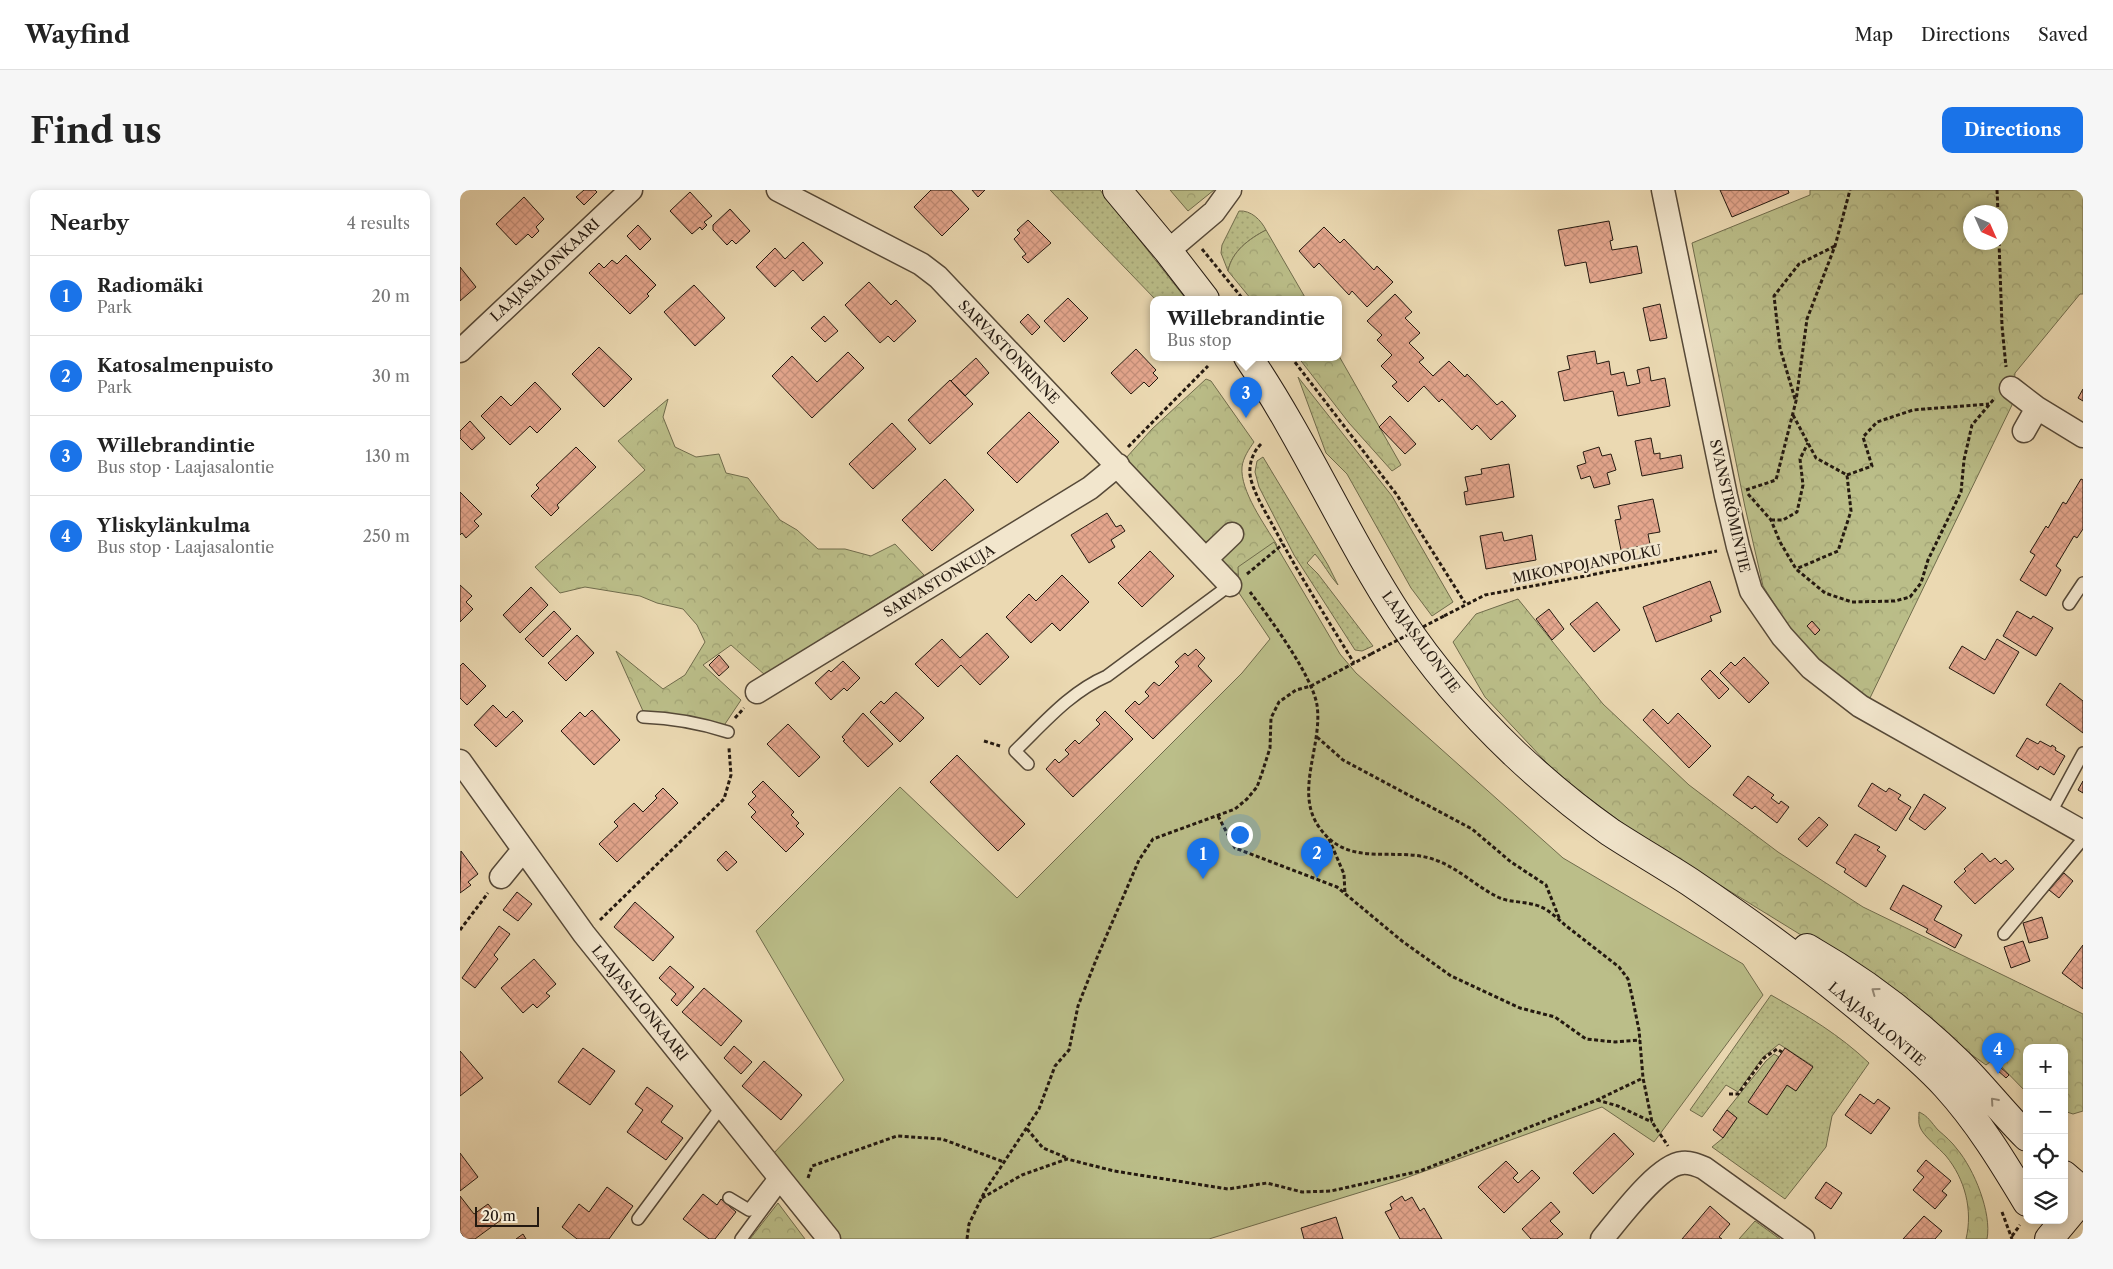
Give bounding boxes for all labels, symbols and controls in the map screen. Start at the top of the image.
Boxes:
text: Wayfind [25,20,130,49]
text: Map [1854,24,1893,46]
text: Directions [1921,24,2010,46]
text: Saved [2038,24,2088,46]
button: Directions [1942,107,2083,153]
text: Find us [30,109,162,152]
north arrow [1963,205,2008,250]
text: Nearby [50,210,129,235]
text: 4 results [347,213,410,233]
street label: LAAJASALONKAARI [487,215,603,325]
text: Radiomäki [97,274,203,297]
text: 1 [62,286,70,306]
text: 20 m [371,286,410,306]
street label: SARVASTONRINNE [955,296,1063,408]
popup [1150,296,1342,361]
text: Park [97,297,132,317]
text: Willebrandintie [1167,307,1325,330]
text: Bus stop [1167,330,1232,350]
text: Katosalmenpuisto [97,354,273,377]
text: 2 [61,366,71,386]
text: 30 m [372,366,410,386]
text: Park [97,377,132,397]
pin: 3 [1230,377,1262,418]
text: Willebrandintie [97,434,255,457]
street label: SVANSTRÖMINTIE [1706,438,1754,574]
text: 3 [61,446,71,466]
text: 130 m [365,446,410,466]
text: Bus stop · Laajasalontie [97,457,274,477]
text: Yliskylänkulma [97,514,250,537]
text: 4 [61,526,71,546]
text: 250 m [363,526,410,546]
text: Bus stop · Laajasalontie [97,537,274,557]
street label: SARVASTONKUJA [880,540,998,621]
street label: MIKONPOJANPOLKU [1511,541,1663,587]
street label: LAAJASALONTIE [1378,588,1464,696]
your location [1227,822,1253,848]
pin: 2 [1301,837,1333,878]
pin: 1 [1187,838,1219,879]
street label: LAAJASALONKAARI [588,942,692,1064]
street label: LAAJASALONTIE [1825,978,1929,1070]
one-way arrow [1871,988,1881,997]
pin: 4 [1982,1033,2014,1074]
map controls [2023,1044,2068,1224]
button: + [2023,1044,2068,1089]
button: − [2023,1089,2068,1134]
one-way arrow [1991,1098,2000,1107]
button: locate [2023,1134,2068,1179]
button: layers [2023,1179,2068,1224]
scale bar [475,1204,539,1227]
text: 20 m [482,1207,516,1225]

